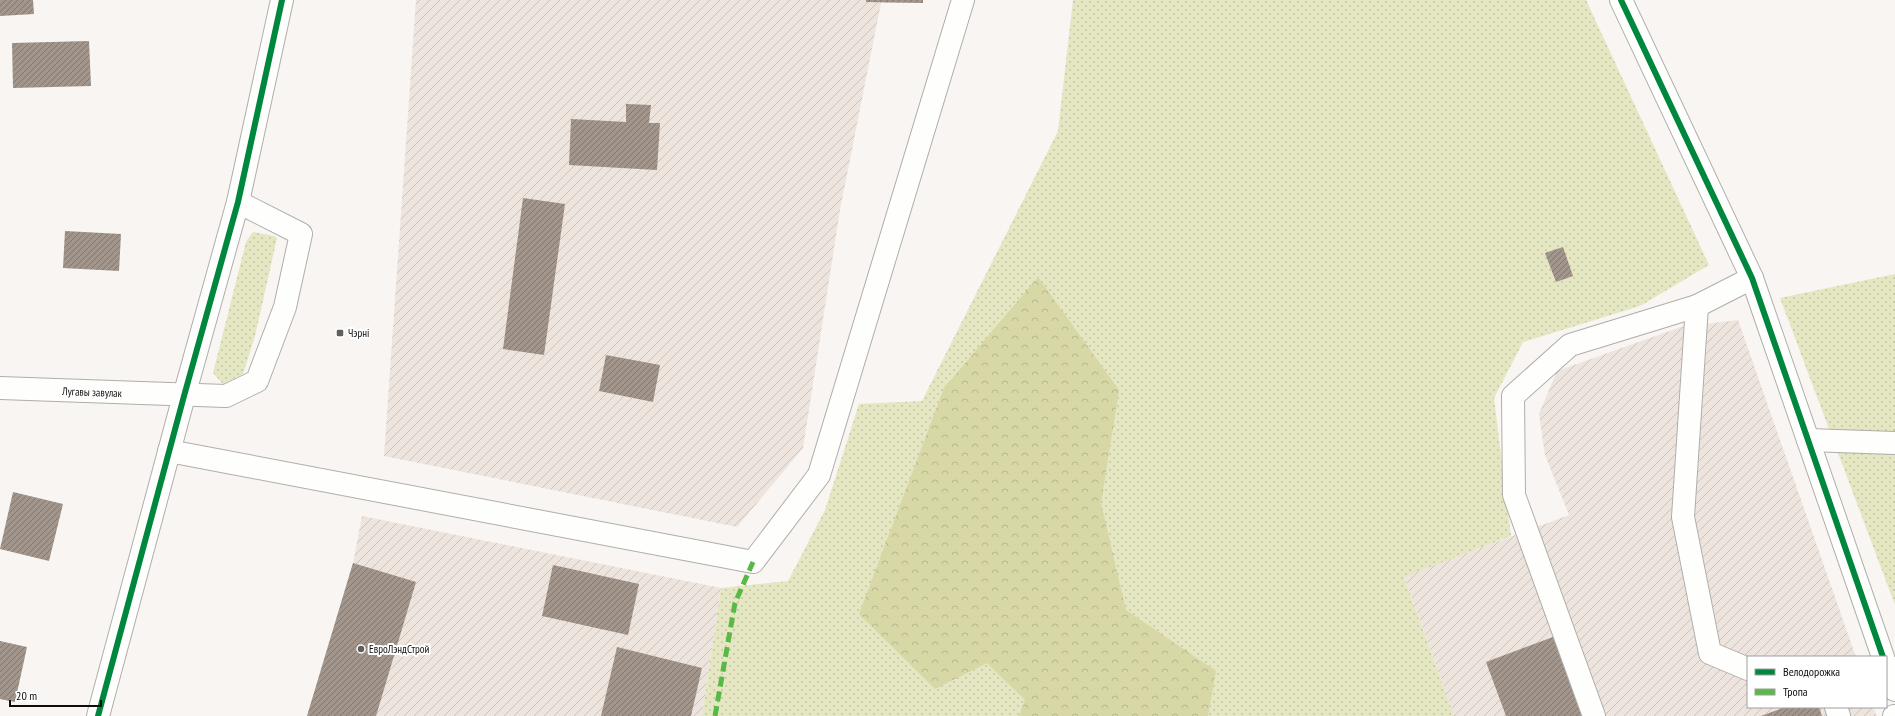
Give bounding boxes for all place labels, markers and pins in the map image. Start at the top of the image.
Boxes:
place label: Чэрні [348,326,369,340]
marker: Чэрні [335,328,345,338]
place label: ЕвроЛэндСтрой [369,642,429,656]
marker: ЕвроЛэндСтрой [356,644,366,654]

